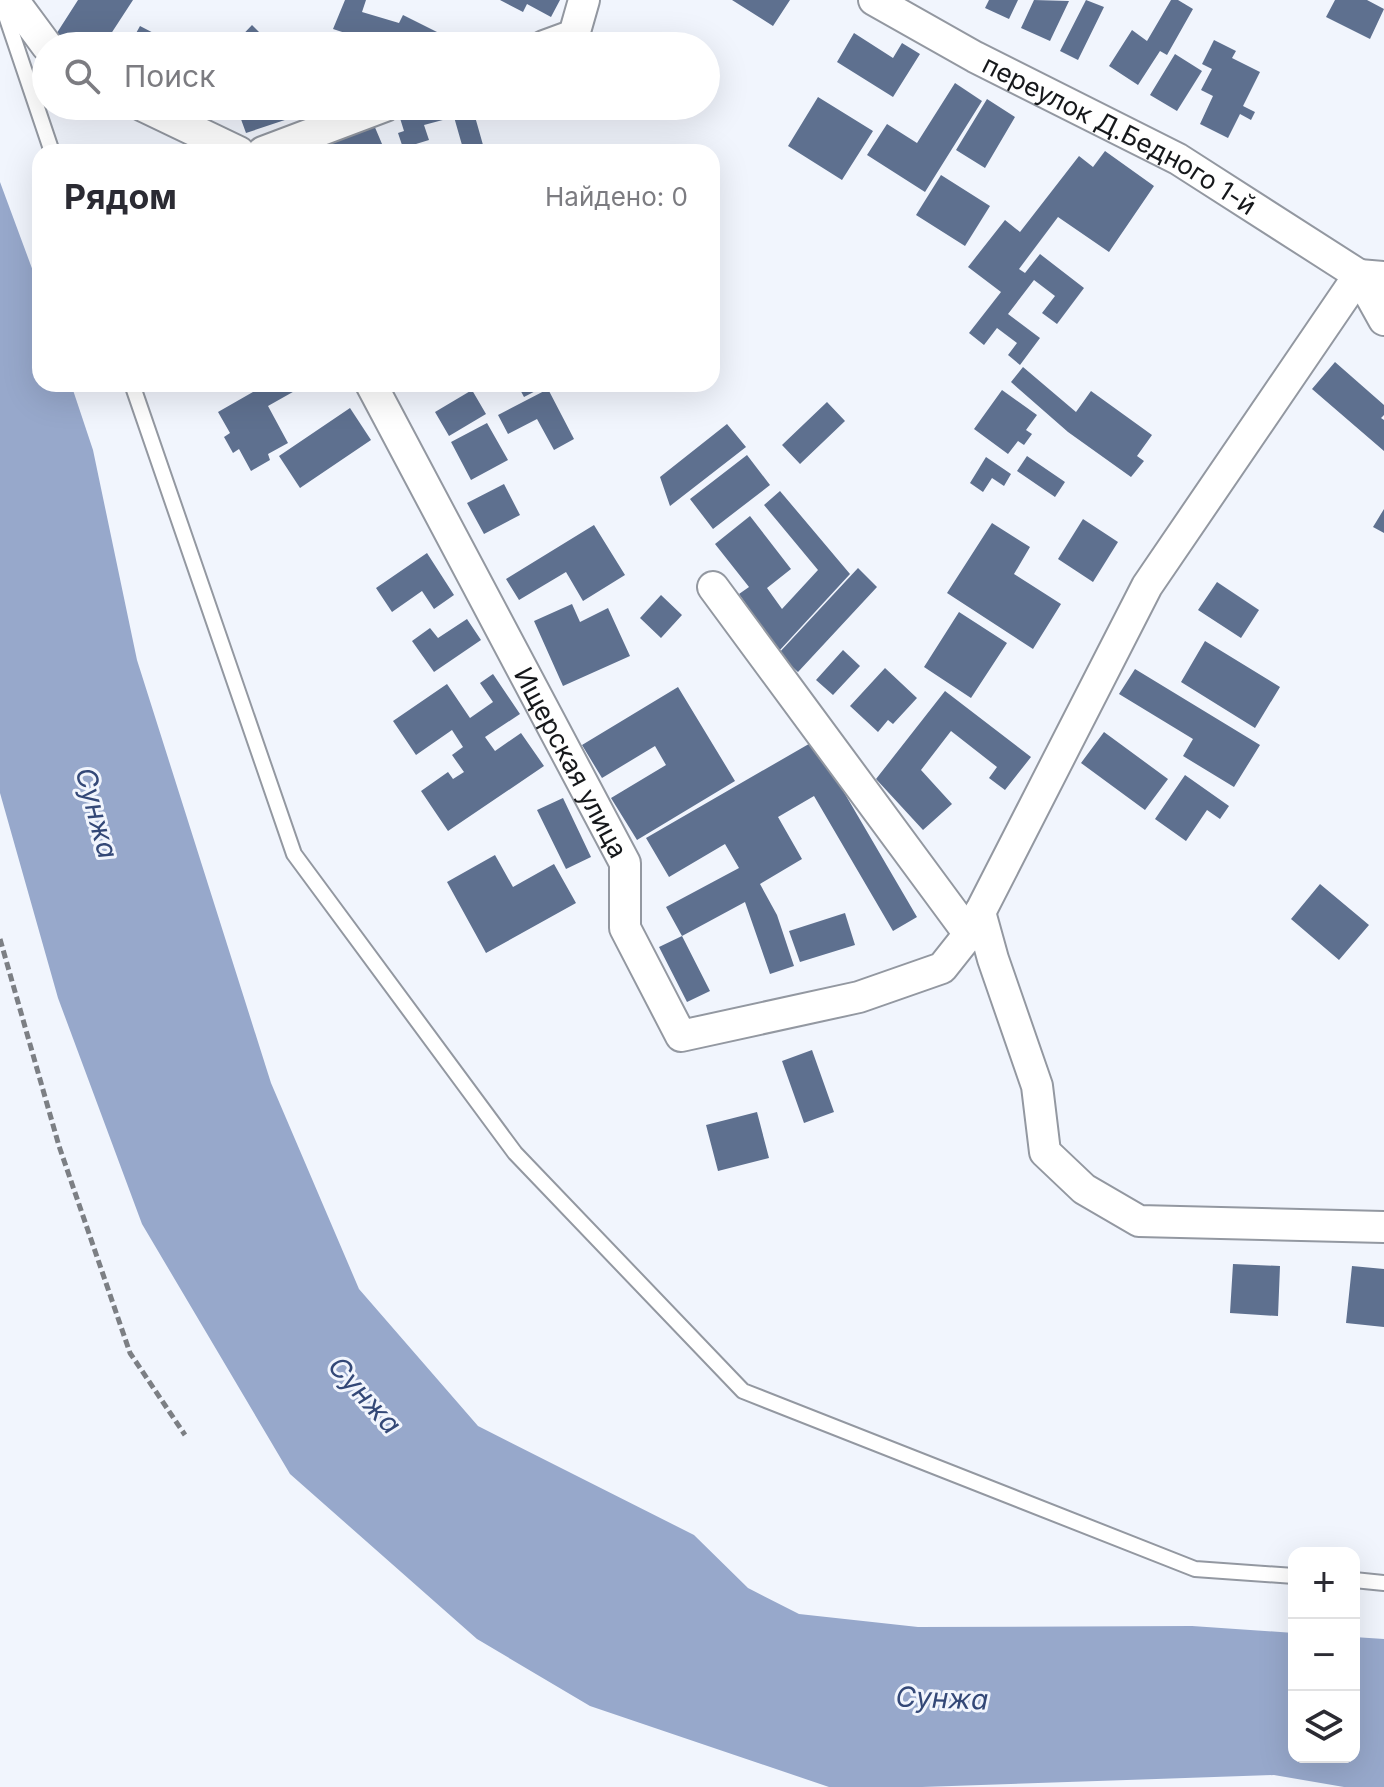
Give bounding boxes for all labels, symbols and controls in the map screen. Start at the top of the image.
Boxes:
search box [32,32,720,120]
street label: переулок Д.Бедного 1-й [978,48,1262,221]
icon: search [60,54,104,98]
text: Поиск [124,58,215,94]
text: Рядом [64,176,177,217]
text: Найдено: 0 [545,181,688,212]
street label: Ищерская улица [508,661,635,863]
water label: Сунжа [69,764,125,862]
water label: Сунжа [321,1349,409,1441]
map controls [1288,1547,1360,1763]
button: + [1288,1547,1360,1619]
button: − [1288,1619,1360,1691]
water label: Сунжа [895,1679,989,1717]
button: layers [1288,1691,1360,1763]

